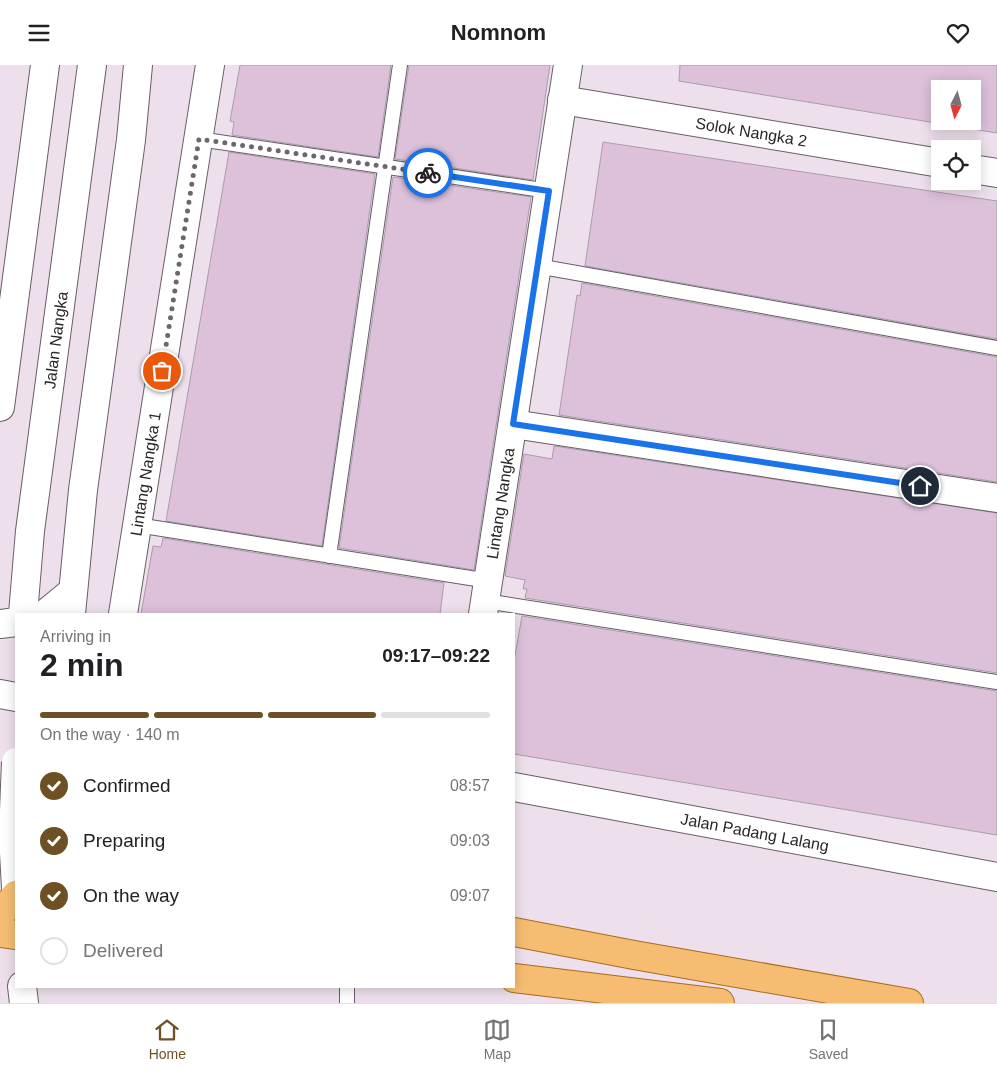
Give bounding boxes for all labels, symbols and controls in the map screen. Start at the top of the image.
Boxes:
icon: menu [25,19,53,47]
icon: heart [944,19,972,47]
text: Nomnom [451,20,546,45]
north arrow [931,80,981,130]
map controls [931,80,981,190]
street label: Solok Nangka 2 [694,114,809,149]
button: locate [931,140,981,190]
courier [403,148,453,198]
icon: bike [414,159,442,187]
street label: Jalan Nangka [41,290,70,390]
pin [141,350,183,392]
icon: bag [148,357,176,385]
street label: Lintang Nangka 1 [127,410,163,537]
street label: Lintang Nangka [483,446,517,560]
pin [899,465,941,507]
icon: home [906,472,934,500]
text: Arriving in [40,628,111,645]
text: 09:17–09:22 [382,645,490,666]
text: 2 min [40,647,124,683]
text: On the way · 140 m [40,726,180,743]
icon: check [40,772,68,800]
text: Confirmed [83,775,171,796]
text: 08:57 [450,777,490,794]
street label: Jalan Padang Lalang [679,810,830,854]
icon: check [40,827,68,855]
text: Preparing [83,830,165,851]
text: 09:03 [450,832,490,849]
icon: check [40,882,68,910]
text: On the way [83,885,179,906]
text: 09:07 [450,887,490,904]
text: Delivered [83,940,163,961]
tab: Home [149,1016,186,1062]
tab: Map [483,1016,511,1062]
tab: Saved [809,1016,848,1062]

